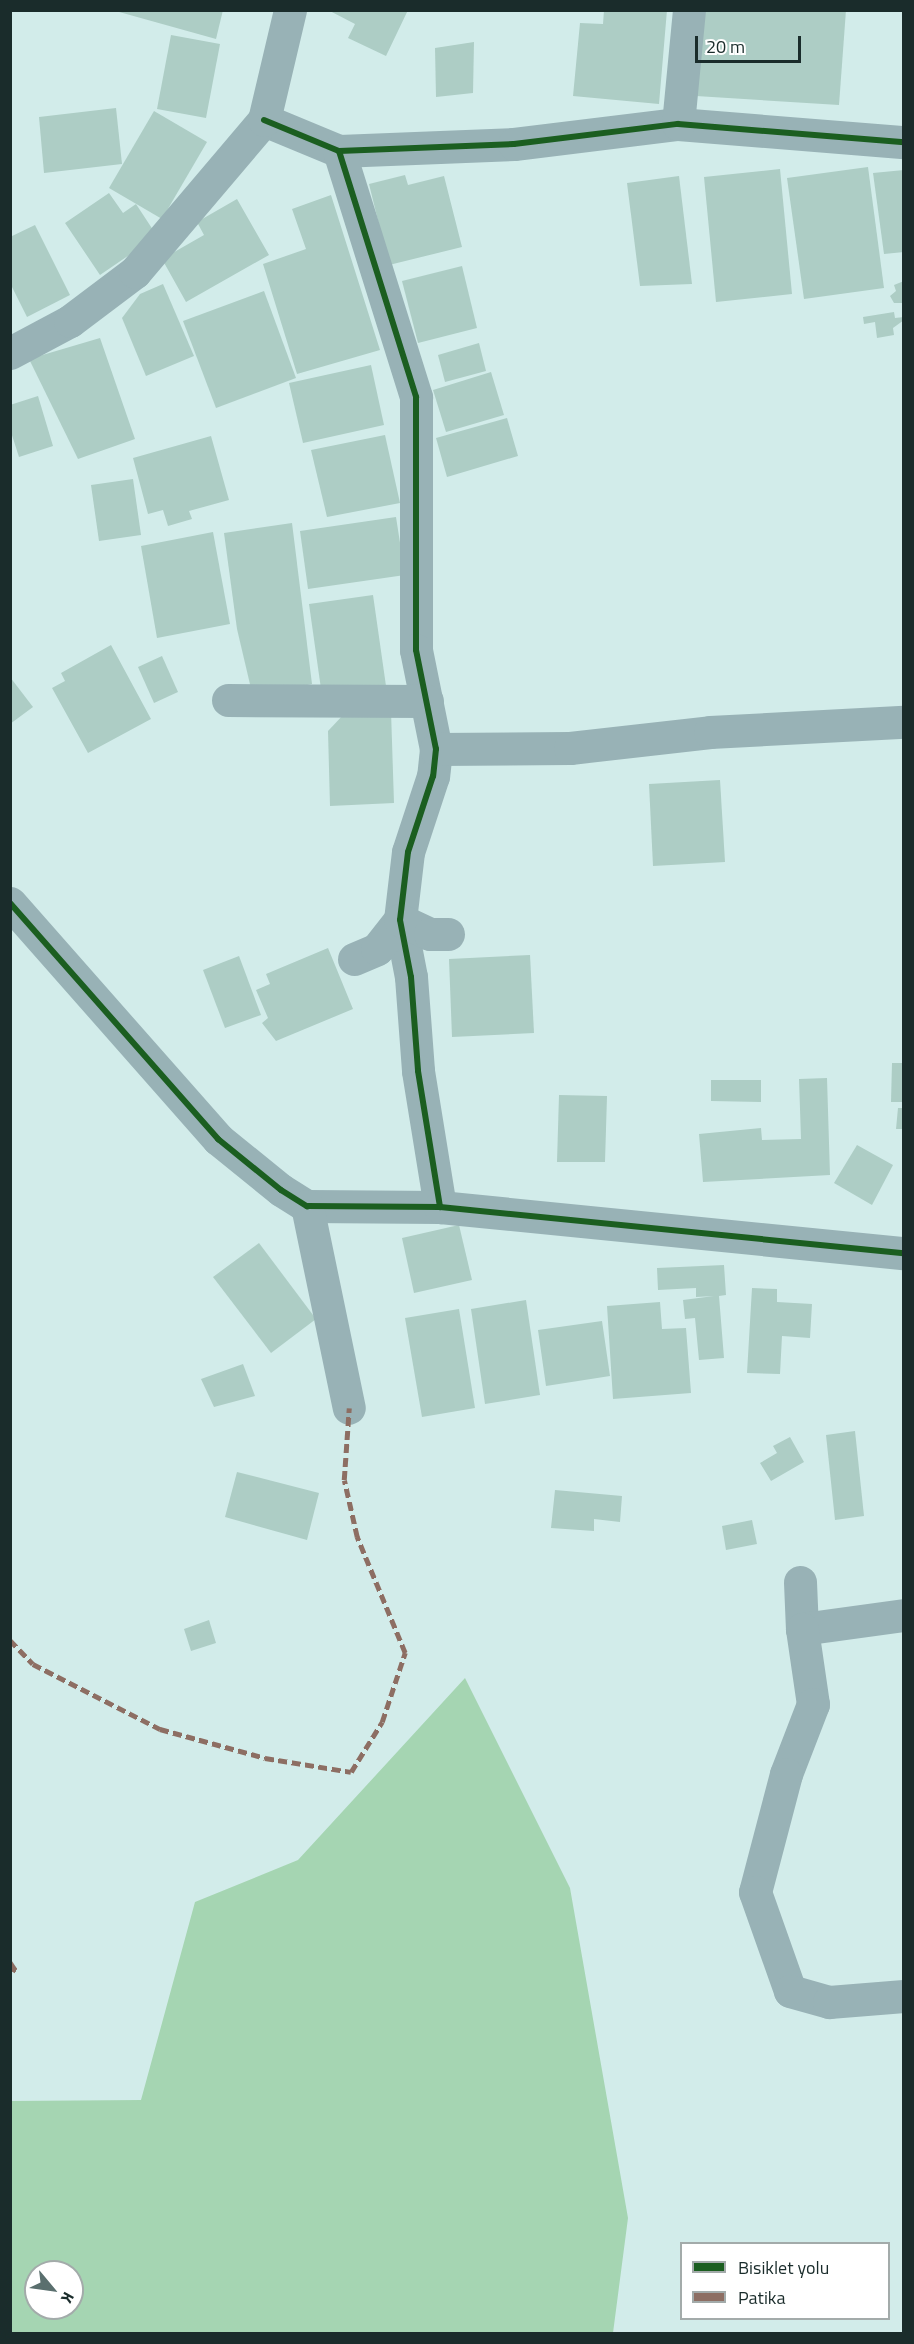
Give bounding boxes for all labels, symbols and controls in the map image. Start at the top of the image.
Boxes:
scale bar [698,24,804,62]
text: 20 m [706,33,745,60]
legend [680,2242,890,2320]
text: Bisiklet yolu [738,2254,829,2281]
north arrow [24,2260,84,2320]
text: Patika [738,2284,785,2311]
text: K [55,2288,81,2308]

